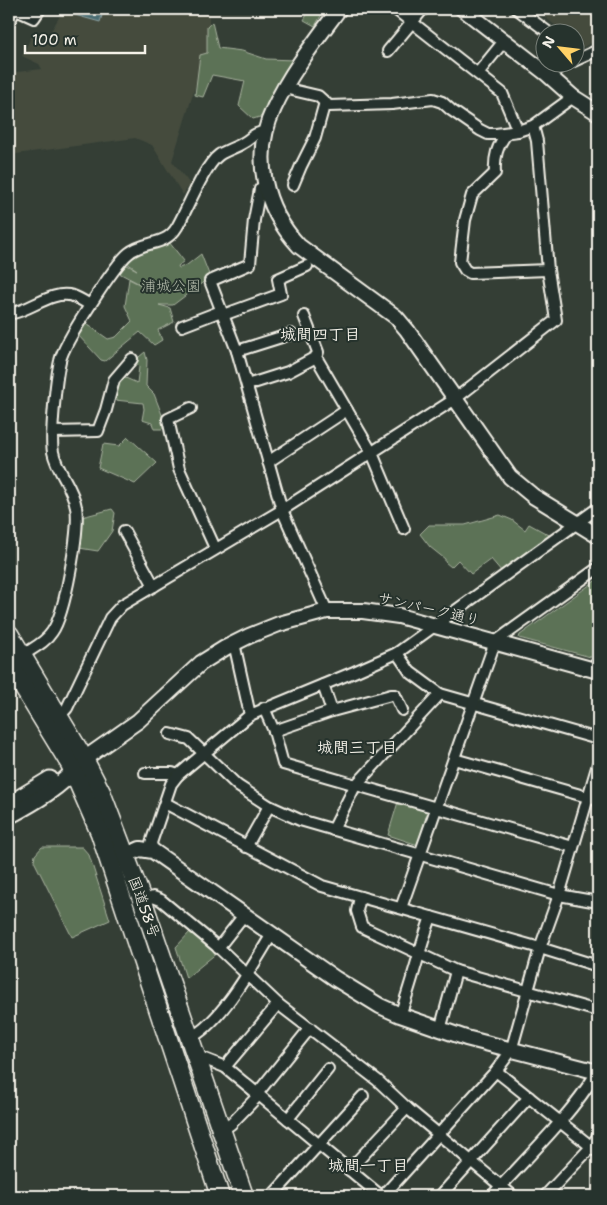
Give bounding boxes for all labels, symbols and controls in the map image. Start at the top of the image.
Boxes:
scale bar [25,22,145,54]
north arrow [534,22,584,72]
text: 100 m [32,30,77,50]
text: N [538,33,559,51]
park label: 浦城公園 [141,276,201,296]
district label: 城間四丁目 [280,324,360,345]
street label: サンパーク通り [376,588,482,630]
district label: 城間三丁目 [317,737,397,758]
street label: 国道58号 [124,873,164,941]
district label: 城間一丁目 [328,1155,408,1176]

